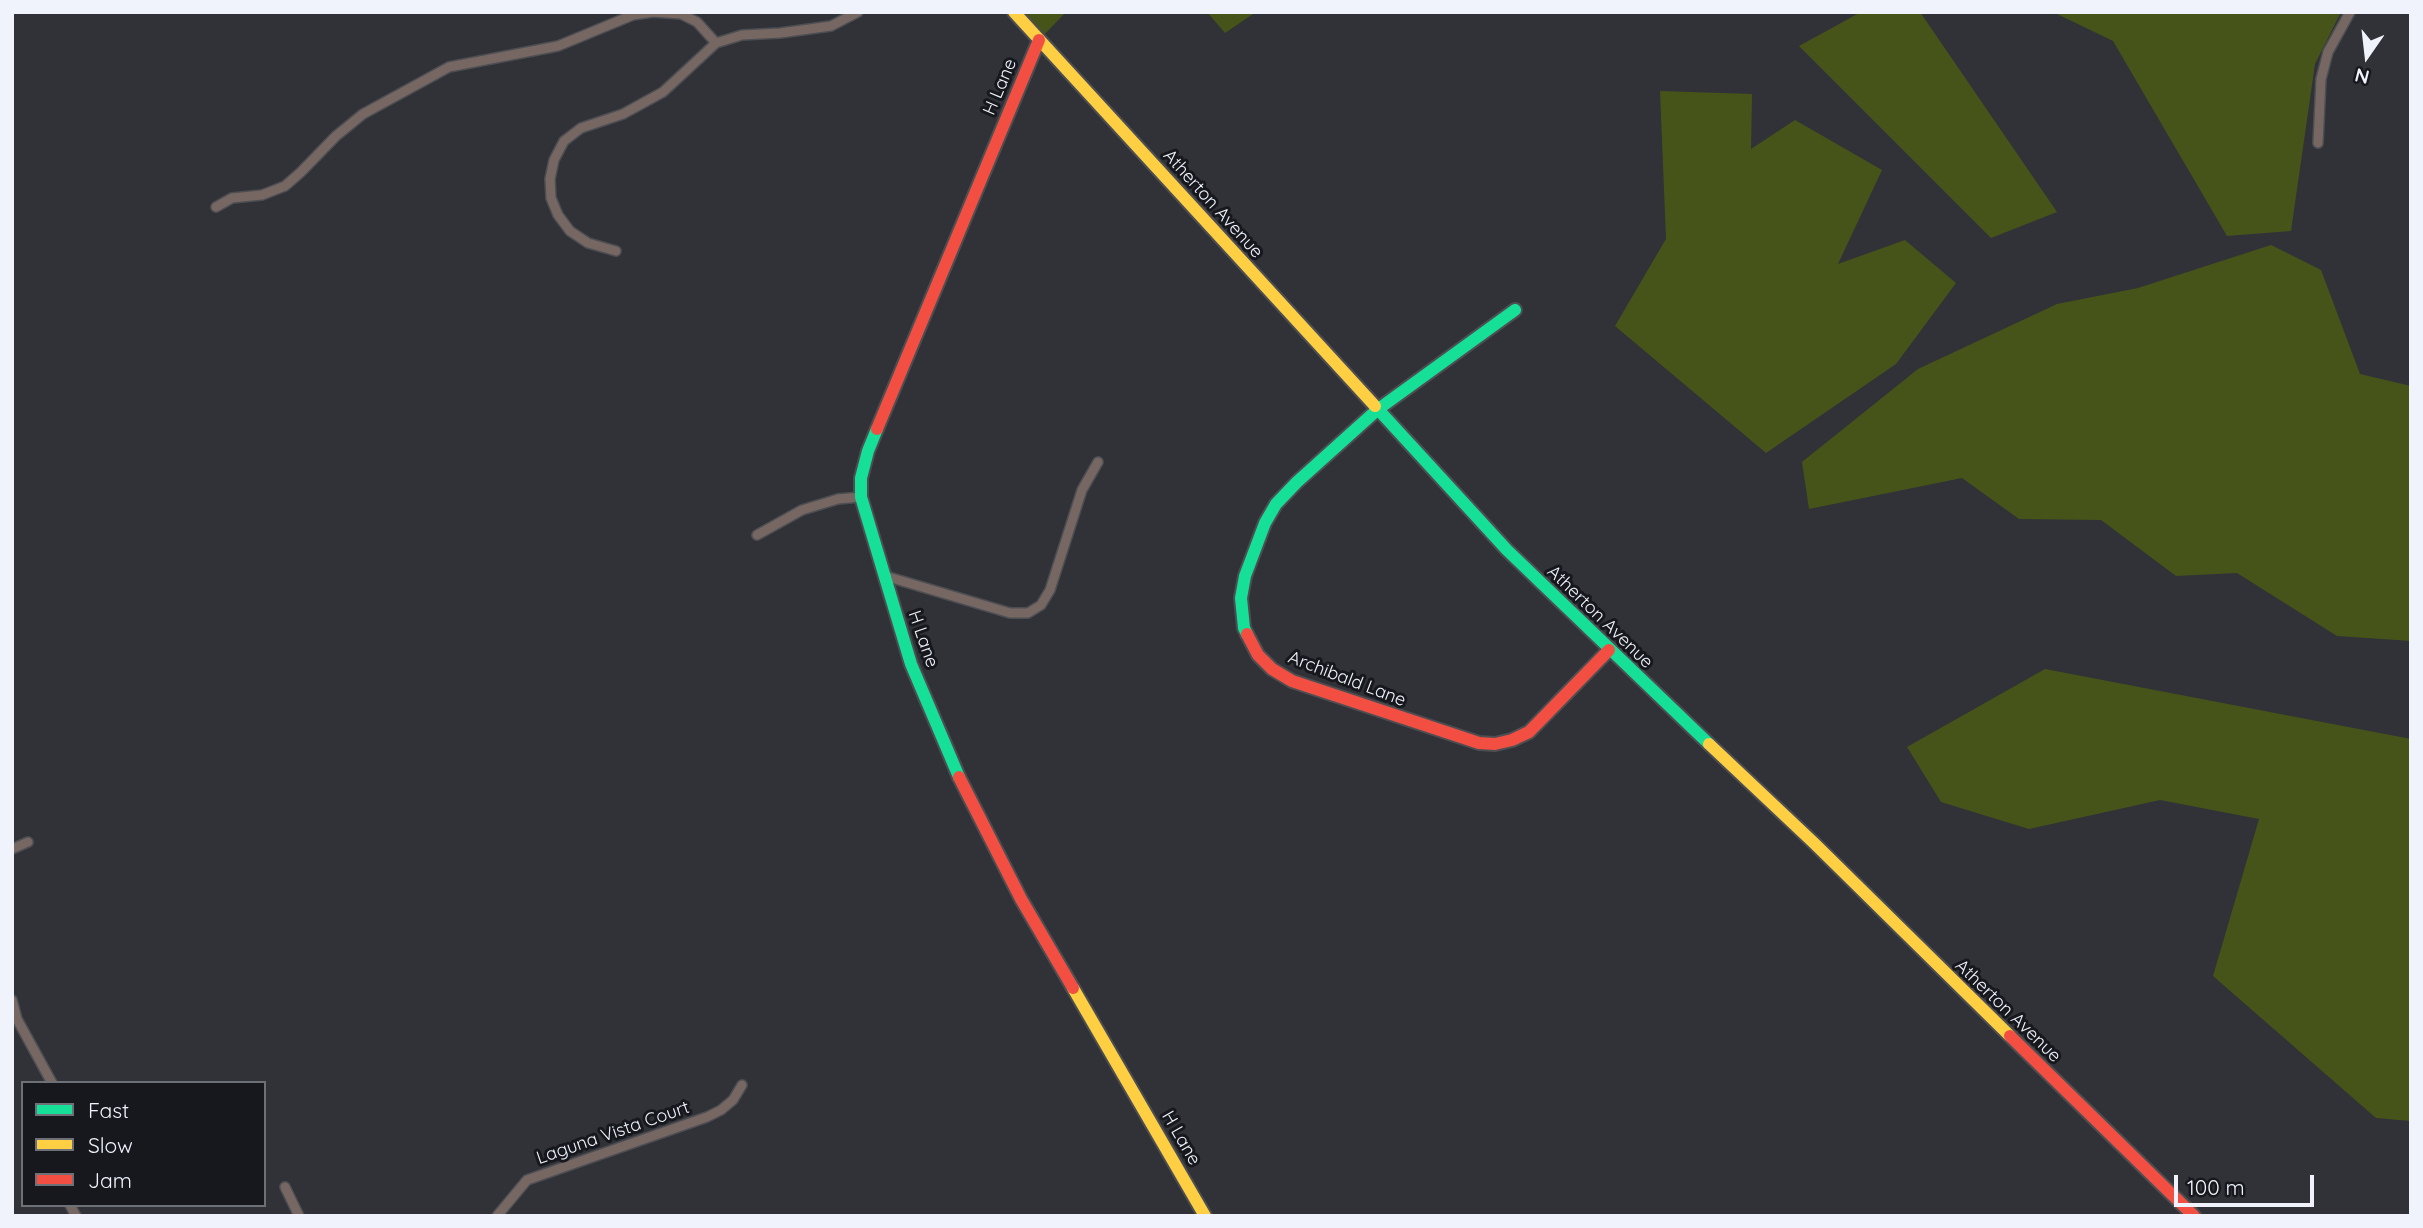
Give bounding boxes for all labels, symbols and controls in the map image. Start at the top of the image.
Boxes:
north arrow [2332,21,2402,91]
street label: H Lane [979,56,1021,118]
text: N [2352,63,2372,90]
street label: Atherton Avenue [1159,145,1267,263]
street label: Atherton Avenue [1543,561,1657,673]
street label: H Lane [903,608,943,670]
street label: Archibald Lane [1285,647,1409,711]
street label: Atherton Avenue [1951,955,2065,1067]
legend [21,1081,266,1207]
text: Fast [88,1097,129,1123]
street label: Laguna Vista Court [534,1097,692,1169]
street label: H Lane [1157,1107,1205,1169]
text: Slow [88,1132,133,1158]
scale bar [2178,1162,2318,1206]
text: Jam [88,1167,132,1193]
text: 100 m [2187,1174,2245,1200]

